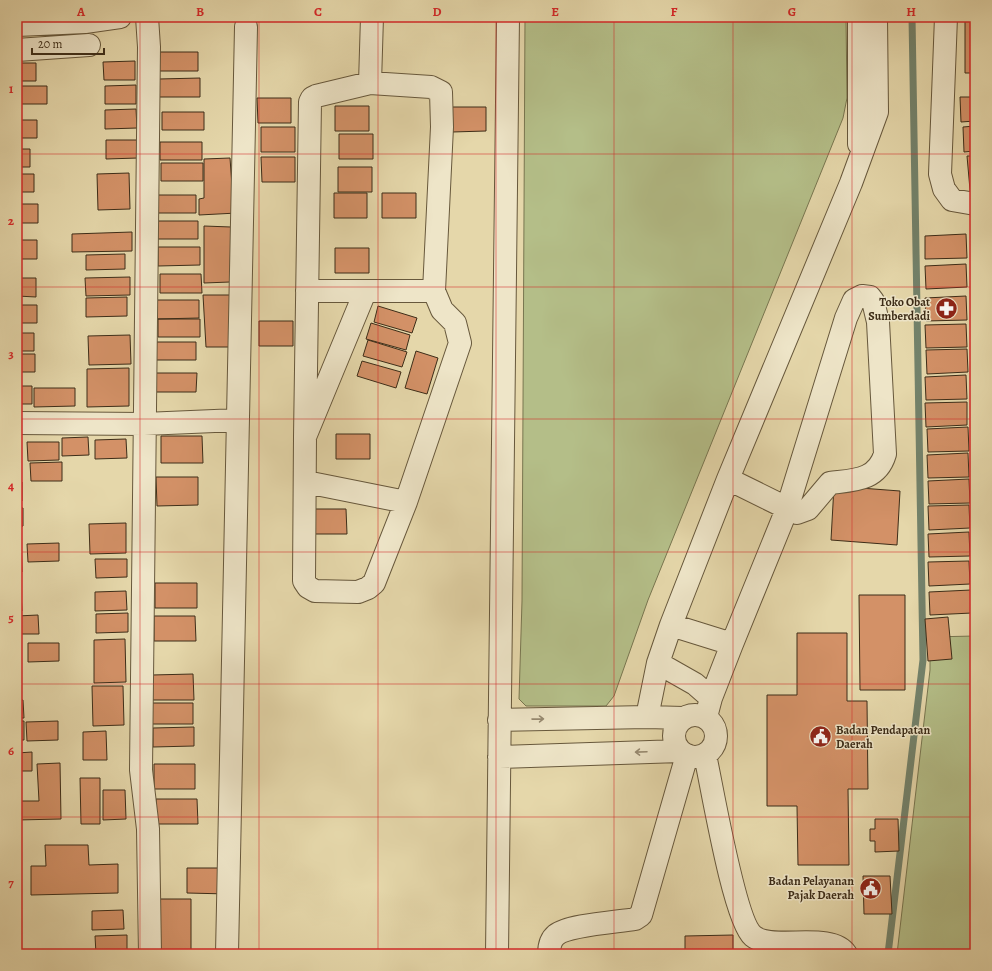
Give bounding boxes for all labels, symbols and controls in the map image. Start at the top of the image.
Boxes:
text: A [76,3,86,20]
text: B [196,3,204,20]
text: C [314,3,322,20]
text: D [432,3,442,20]
text: E [551,3,559,20]
text: F [671,3,678,20]
text: G [788,3,796,20]
text: H [906,3,916,20]
scale bar [32,30,104,56]
text: 20 m [38,36,62,52]
text: 1 [9,80,14,97]
text: 2 [8,212,15,229]
place label: Toko Obat Sumberdadi [868,294,930,324]
pharmacy icon: Toko Obat Sumberdadi [933,296,959,322]
text: 3 [8,345,14,362]
text: 4 [8,477,14,494]
text: 5 [8,609,14,626]
one-way arrow [531,715,544,723]
place label: Badan Pendapatan Daerah [836,722,930,752]
public building icon: Badan Pendapatan Daerah [807,724,833,750]
text: 6 [8,742,14,759]
one-way arrow [635,748,648,756]
place label: Badan Pelayanan Pajak Daerah [768,873,854,903]
text: 7 [8,874,14,891]
public building icon: Badan Pelayanan Pajak Daerah [857,875,883,901]

